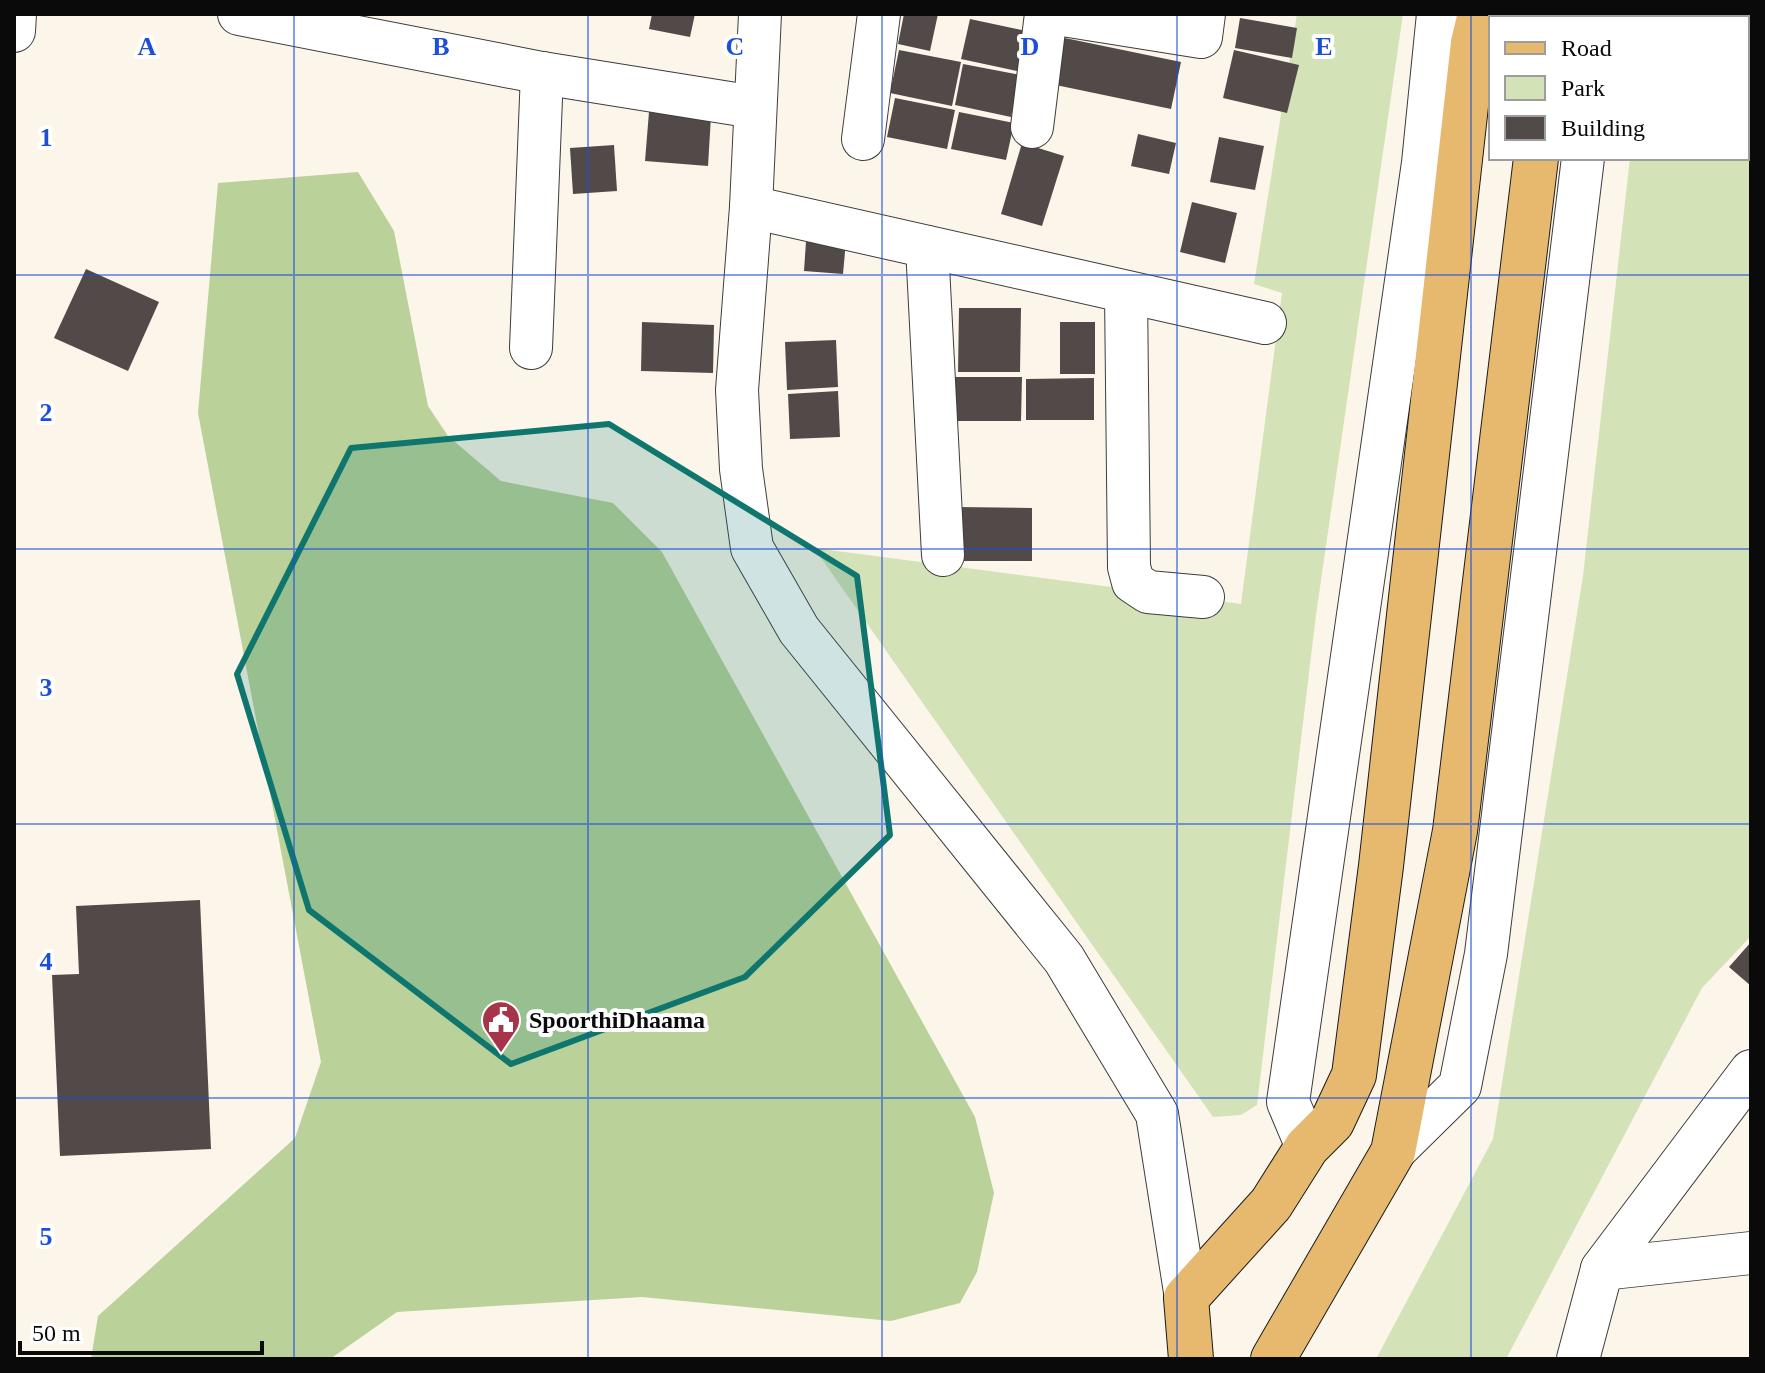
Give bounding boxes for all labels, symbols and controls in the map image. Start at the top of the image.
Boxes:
legend [1489,16,1749,160]
text: A [138,32,157,61]
text: B [432,32,450,61]
text: C [726,32,744,61]
text: D [1021,32,1039,61]
text: E [1315,32,1333,61]
text: Road [1561,35,1612,61]
text: Park [1561,75,1605,101]
text: Building [1561,115,1645,141]
text: 1 [40,123,53,152]
text: 2 [40,398,53,427]
text: 3 [40,673,53,702]
text: 4 [40,947,53,976]
public building icon: SpoorthiDhaama [480,999,522,1054]
place label: SpoorthiDhaama [529,1007,705,1033]
text: 5 [40,1222,53,1251]
scale bar [20,1305,262,1355]
text: 50 m [32,1320,81,1346]

